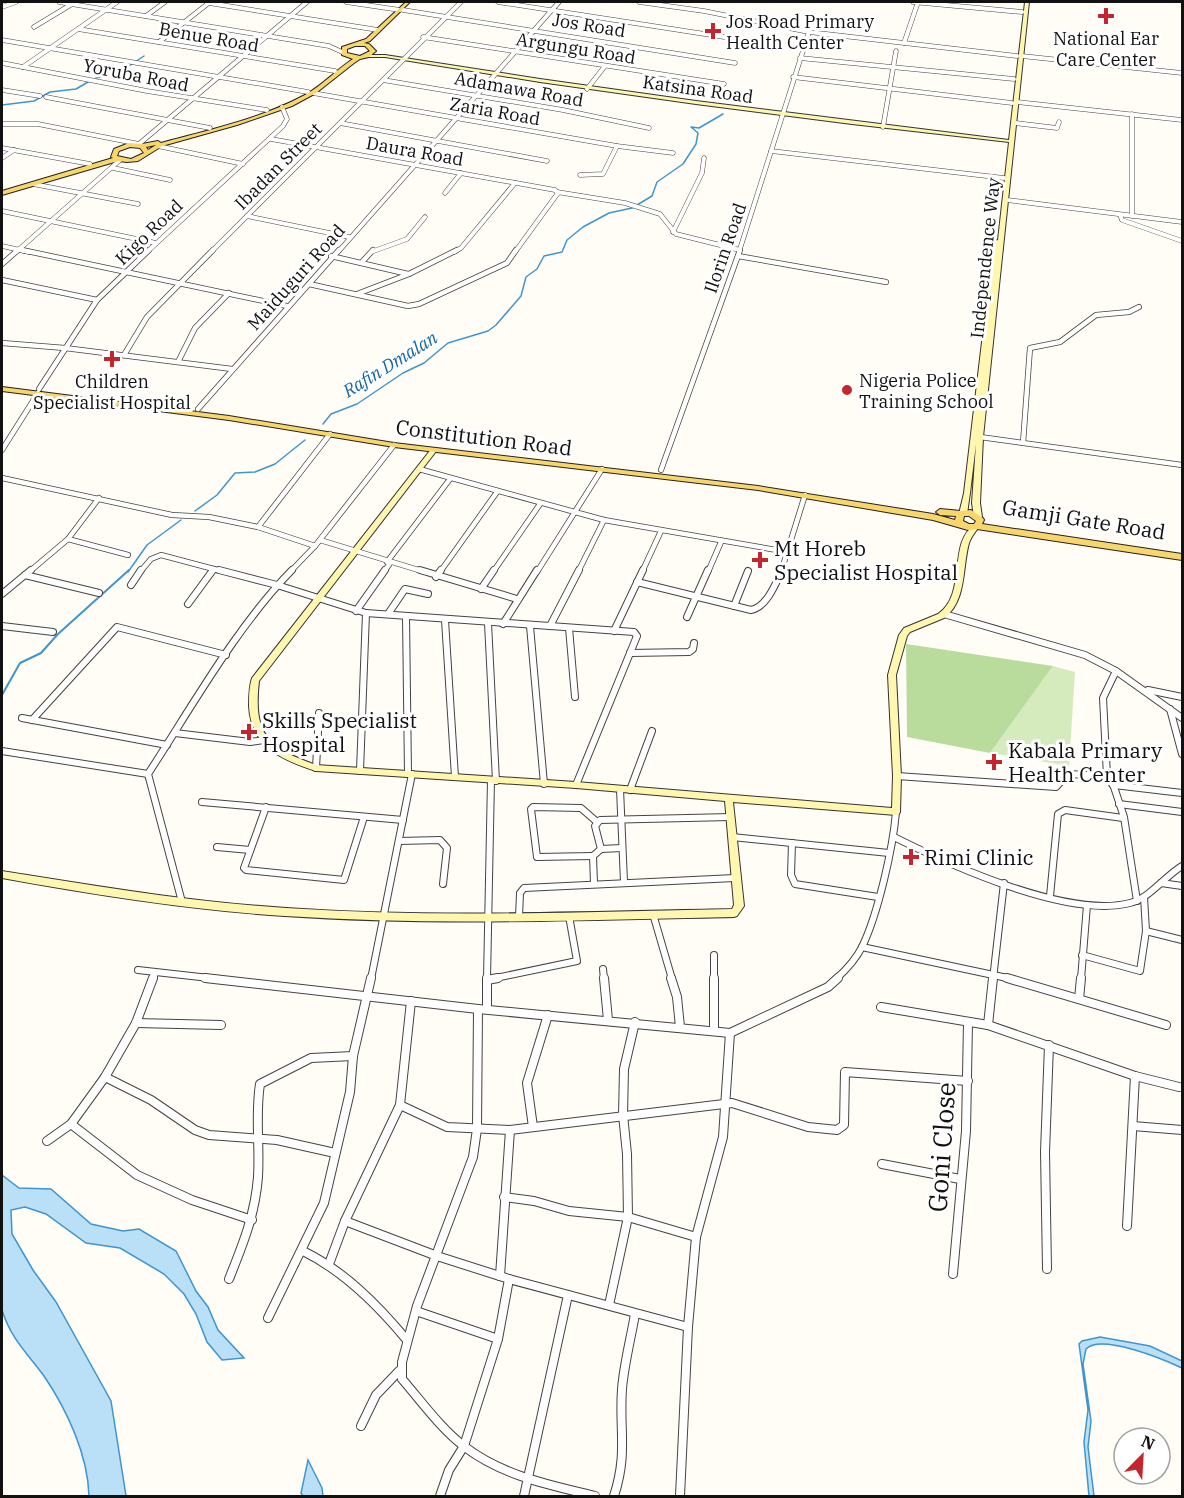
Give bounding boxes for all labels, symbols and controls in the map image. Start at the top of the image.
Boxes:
marker: National Ear Care Center [1097,7,1115,25]
street label: Jos Road [551,8,627,42]
place label: Jos Road Primary Health Center [726,10,874,54]
street label: Benue Road [157,17,261,57]
marker: Jos Road Primary Health Center [704,22,722,40]
street label: Argungu Road [515,27,638,69]
place label: National Ear Care Center [1053,27,1159,71]
street label: Yoruba Road [81,53,191,97]
street label: Adamawa Road [453,66,585,112]
street label: Katsina Road [641,70,755,108]
street label: Zaria Road [448,92,542,130]
street label: Ibadan Street [230,118,326,214]
street label: Daura Road [365,131,466,171]
street label: Independence Way [965,176,1005,339]
street label: Kigo Road [110,194,188,270]
street label: Ilorin Road [699,200,751,296]
street label: Maiduguri Road [242,219,350,335]
water label: Rafin Dmalan [338,325,442,403]
marker: Children Specialist Hospital [103,350,121,368]
place label: Nigeria Police Training School [859,369,994,413]
place label: Children Specialist Hospital [33,370,191,414]
marker: Nigeria Police Training School [840,383,854,397]
street label: Constitution Road [394,412,574,462]
street label: Gamji Gate Road [1000,492,1168,546]
place label: Mt Horeb Specialist Hospital [774,534,958,586]
marker: Mt Horeb Specialist Hospital [751,551,769,569]
place label: Skills Specialist Hospital [262,706,417,758]
marker: Skills Specialist Hospital [240,723,258,741]
place label: Kabala Primary Health Center [1008,736,1163,788]
marker: Kabala Primary Health Center [985,753,1003,771]
place label: Rimi Clinic [924,843,1034,871]
marker: Rimi Clinic [902,848,920,866]
street label: Goni Close [919,1081,963,1213]
north arrow [1112,1426,1172,1486]
text: N [1138,1431,1158,1454]

